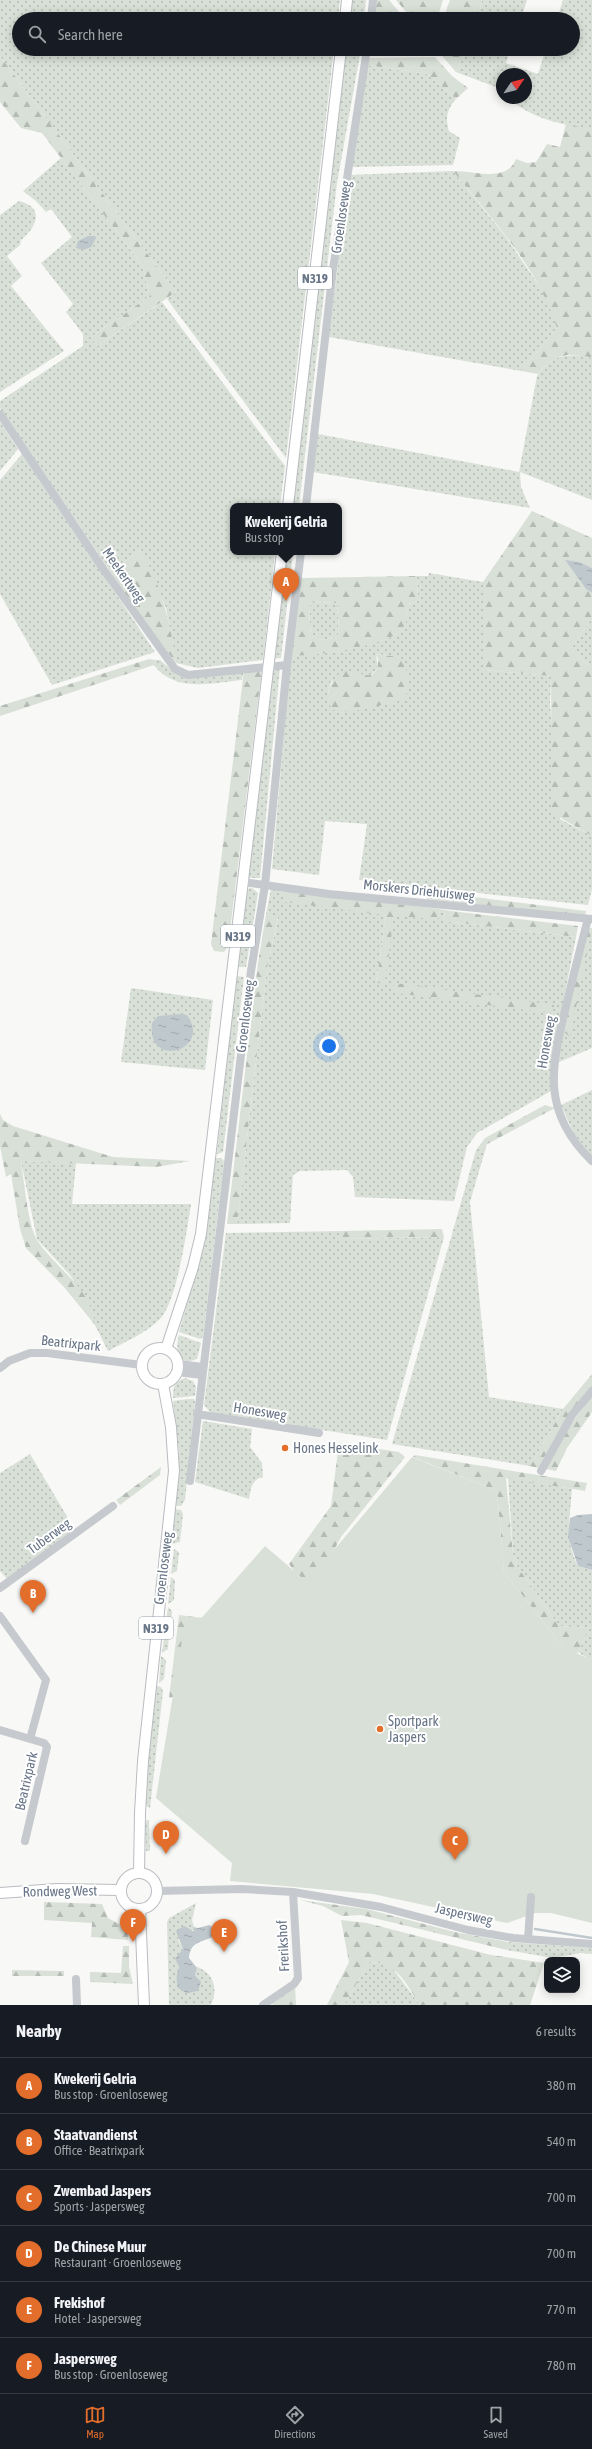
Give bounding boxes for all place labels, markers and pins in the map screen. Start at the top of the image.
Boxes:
pin: A [273,568,299,601]
place label: Hones Hesselink [293,1440,378,1456]
marker: Hones Hesselink [280,1443,290,1453]
pin: B [20,1580,46,1613]
place label: Sportpark Jaspers [388,1713,439,1745]
marker: Sportpark Jaspers [375,1724,385,1734]
pin: D [153,1821,179,1854]
pin: C [442,1827,468,1860]
pin: F [120,1909,146,1942]
pin: E [211,1919,237,1952]

